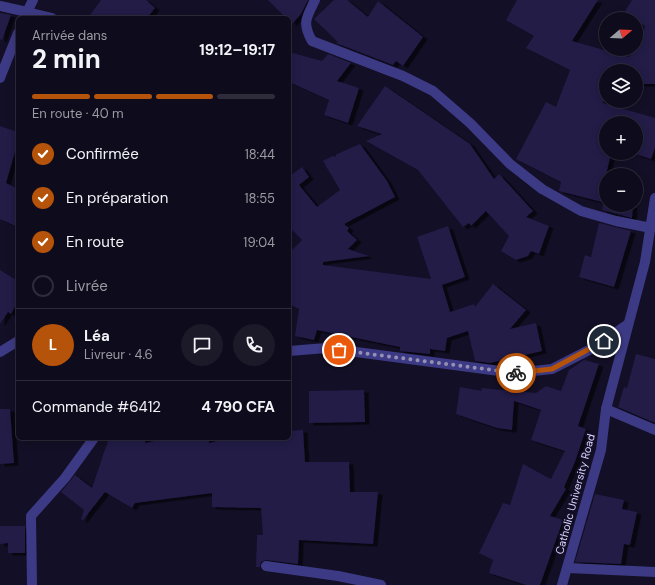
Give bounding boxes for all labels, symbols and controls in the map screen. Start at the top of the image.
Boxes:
north arrow [599,12,643,56]
map controls [599,12,643,212]
text: Arrivée dans [32,27,107,44]
text: 19:12–19:17 [199,40,275,60]
text: 2 min [32,42,101,76]
button: layers [599,64,643,108]
text: En route · 40 m [32,105,124,122]
button: + [599,116,643,160]
icon: check [32,143,54,165]
text: Confirmée [66,144,139,164]
text: 18:44 [245,146,275,163]
button: − [599,168,643,212]
icon: check [32,187,54,209]
text: En préparation [66,188,168,208]
text: 18:55 [245,190,275,207]
icon: check [32,231,54,253]
text: En route [66,232,124,252]
text: 19:04 [243,234,275,251]
text: Livrée [66,276,108,296]
button: chat [181,324,223,366]
button: phone [233,324,275,366]
pin [587,324,621,358]
text: Léa [84,326,110,346]
icon: home [593,330,615,352]
pin [322,333,356,367]
text: L [49,335,57,355]
icon: bag [328,339,350,361]
text: Livreur · 4.6 [84,346,153,363]
courier [496,353,536,393]
icon: bike [505,362,527,384]
text: Commande #6412 [32,397,161,417]
text: 4 790 CFA [201,397,275,417]
street label: Catholic University Road [552,432,598,556]

